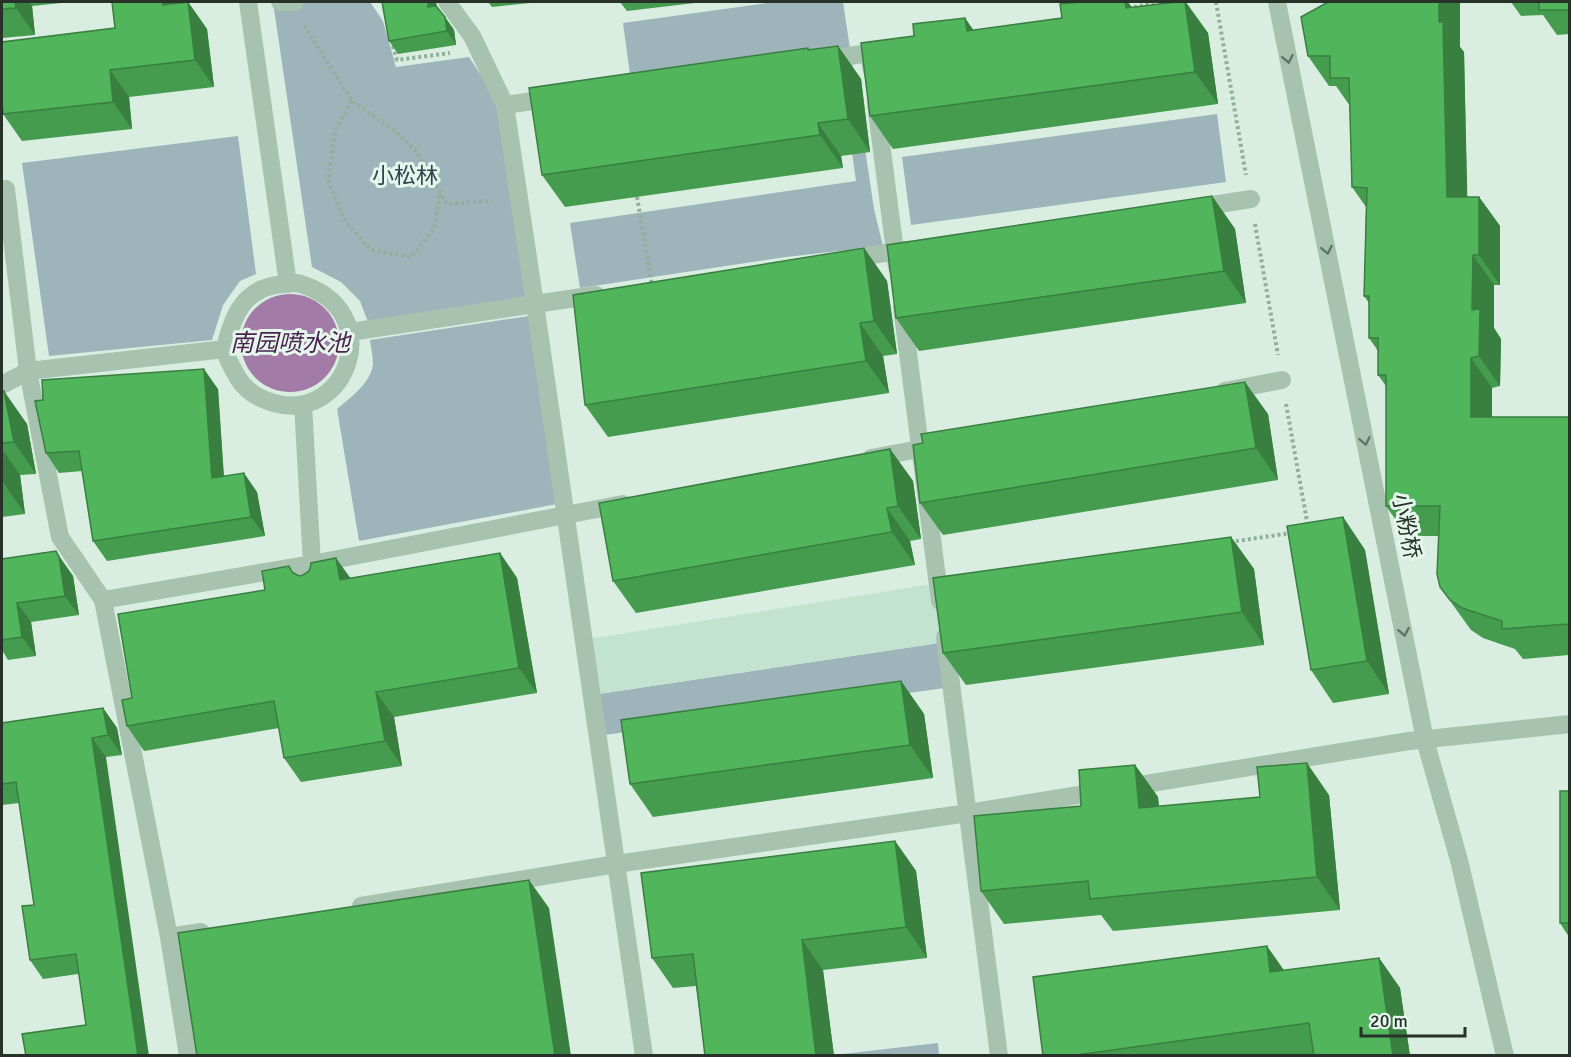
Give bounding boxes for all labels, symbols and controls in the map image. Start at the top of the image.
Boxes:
one-way arrow [1281,54,1294,64]
park label: 小松林 [372,162,438,189]
one-way arrow [1320,245,1333,255]
water label: 南园喷水池 [230,328,352,358]
one-way arrow [1358,436,1371,446]
street label: 小粉桥 [1387,491,1426,561]
one-way arrow [1397,627,1410,637]
scale bar [1361,1000,1464,1038]
text: 20 m [1370,1010,1408,1032]

